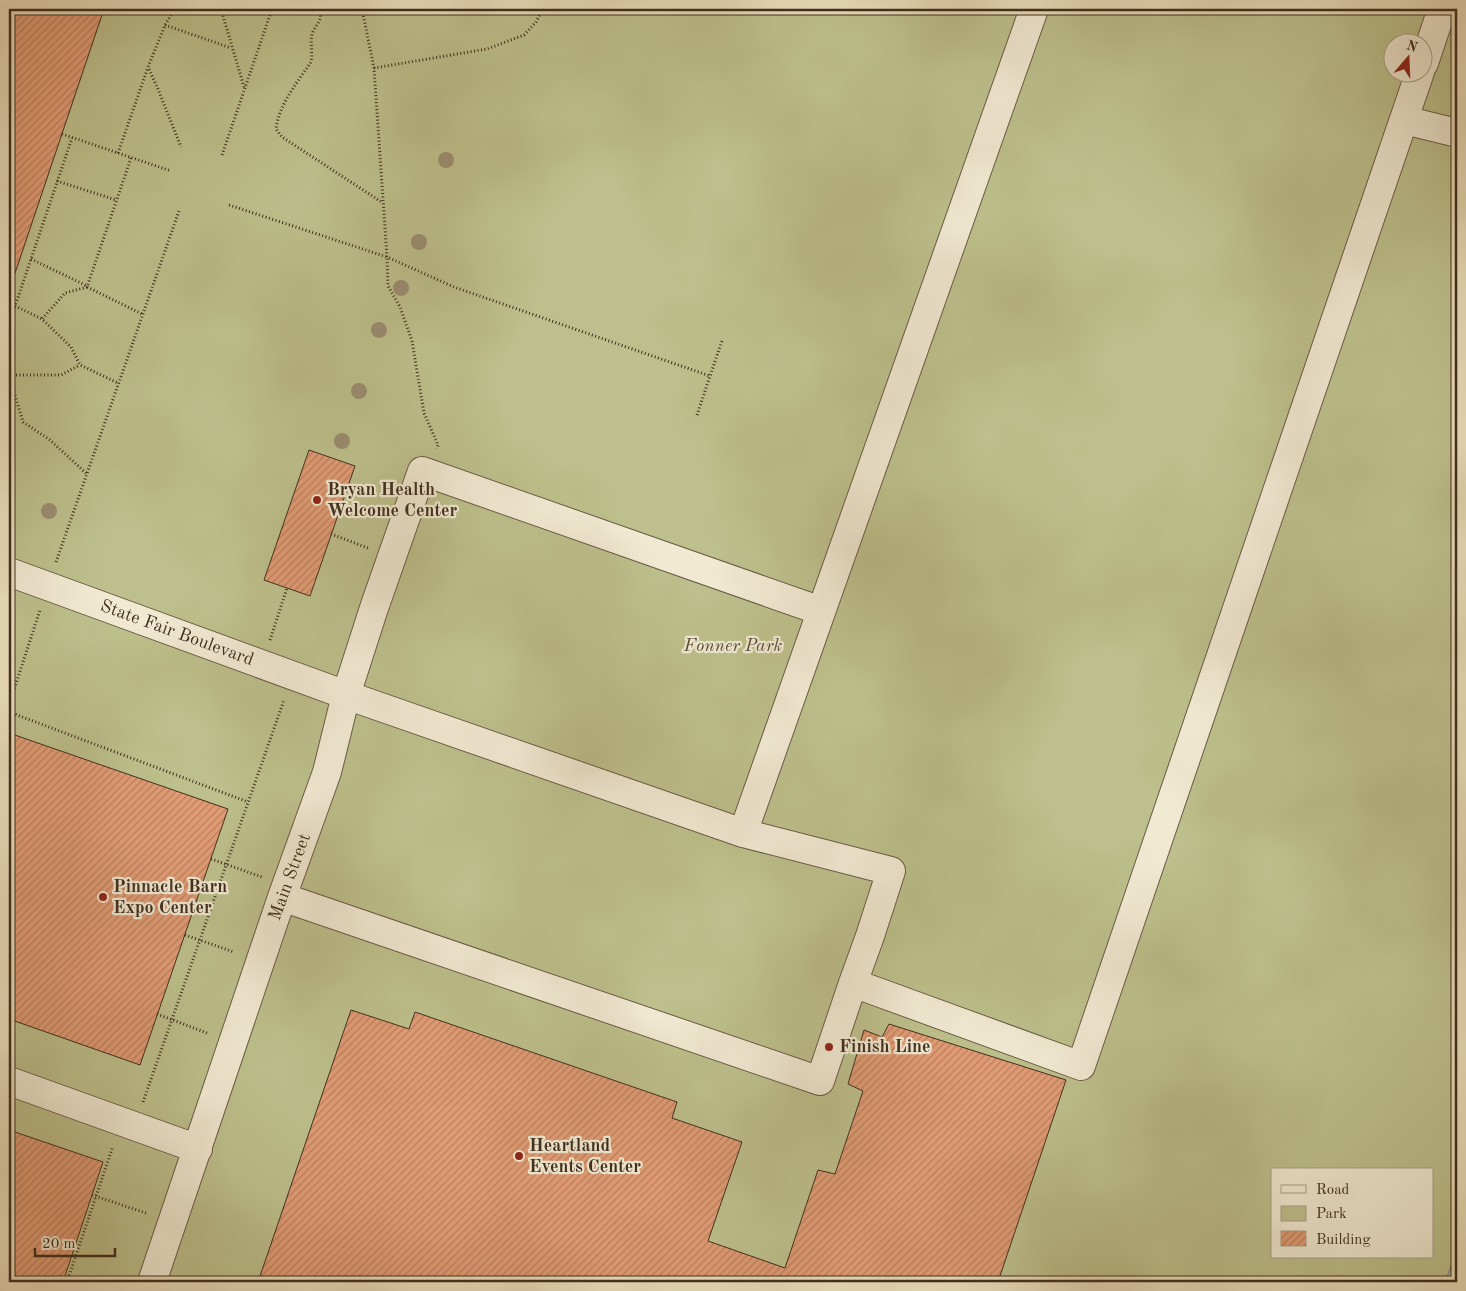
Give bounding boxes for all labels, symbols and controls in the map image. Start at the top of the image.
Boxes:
north arrow [1384,32,1434,82]
text: N [1405,38,1420,55]
place label: Bryan Health Welcome Center [327,481,458,520]
marker: Bryan Health Welcome Center [311,494,323,506]
street label: State Fair Boulevard [98,597,256,669]
park label: Fonner Park [683,637,782,655]
street label: Main Street [266,831,314,923]
place label: Pinnacle Barn Expo Center [113,878,227,917]
marker: Pinnacle Barn Expo Center [97,891,109,903]
place label: Finish Line [839,1038,930,1056]
marker: Finish Line [823,1041,835,1053]
place label: Heartland Events Center [529,1137,641,1176]
marker: Heartland Events Center [513,1150,525,1162]
legend [1271,1168,1434,1258]
text: Road [1316,1183,1350,1198]
text: Park [1316,1207,1347,1222]
scale bar [35,1226,115,1258]
text: Building [1316,1233,1371,1248]
text: 20 m [42,1237,76,1252]

